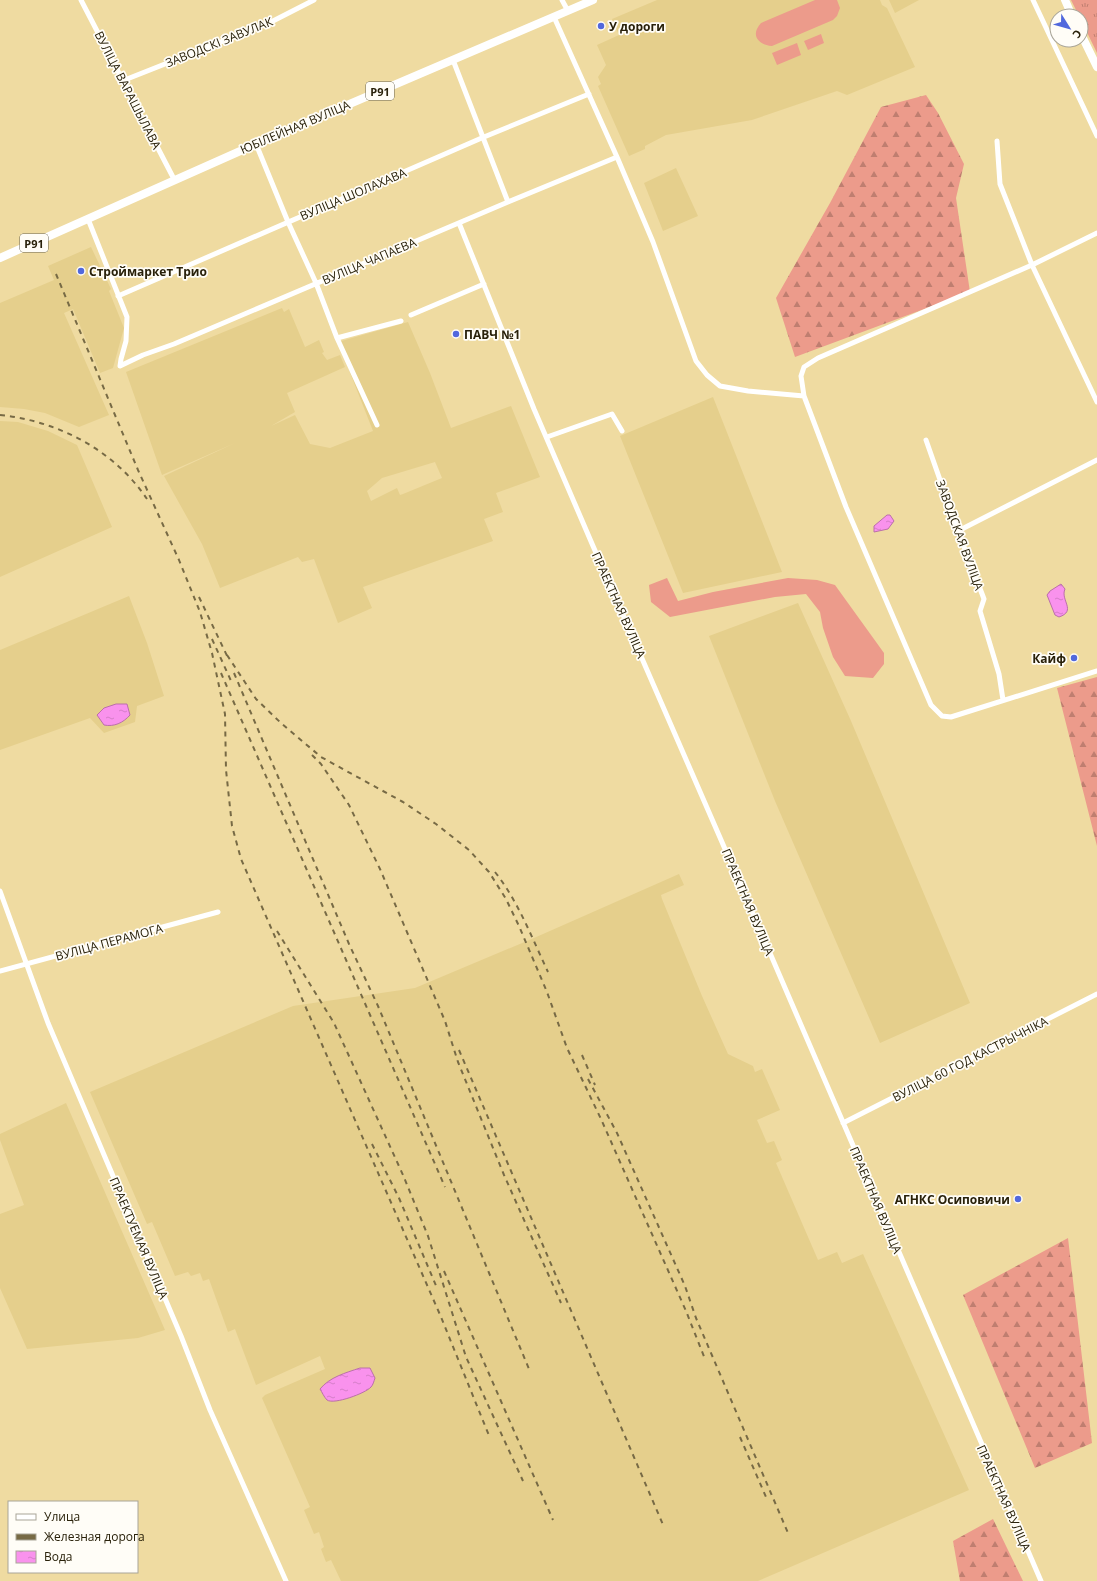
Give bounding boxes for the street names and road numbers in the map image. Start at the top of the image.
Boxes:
street label: ЗАВОДСКІ ЗАВУЛАК [163,12,276,71]
street label: ВУЛІЦА ВАРАШЫЛАВА [91,28,165,152]
road number: Р91 [366,82,394,100]
street label: ЮБІЛЕЙНАЯ ВУЛІЦА [237,96,353,158]
street label: ВУЛІЦА ШОЛАХАВА [297,164,409,224]
street label: ВУЛІЦА ЧАПАЕВА [319,233,419,289]
road number: Р91 [20,234,48,252]
street label: ЗАВОДСКАЯ ВУЛІЦА [932,477,988,593]
street label: ПРАЕКТНАЯ ВУЛІЦА [588,549,650,661]
street label: ПРАЕКТНАЯ ВУЛІЦА [718,846,778,958]
street label: ВУЛІЦА ПЕРАМОГА [53,919,165,965]
street label: ВУЛІЦА 60 ГОД КАСТРЫЧНІКА [889,1012,1051,1106]
street label: ПРАЕКТНАЯ ВУЛІЦА [846,1144,906,1256]
street label: ПРАЕКТУЕМАЯ ВУЛІЦА [106,1175,173,1302]
street label: ПРАЕКТНАЯ ВУЛІЦА [973,1442,1035,1554]

